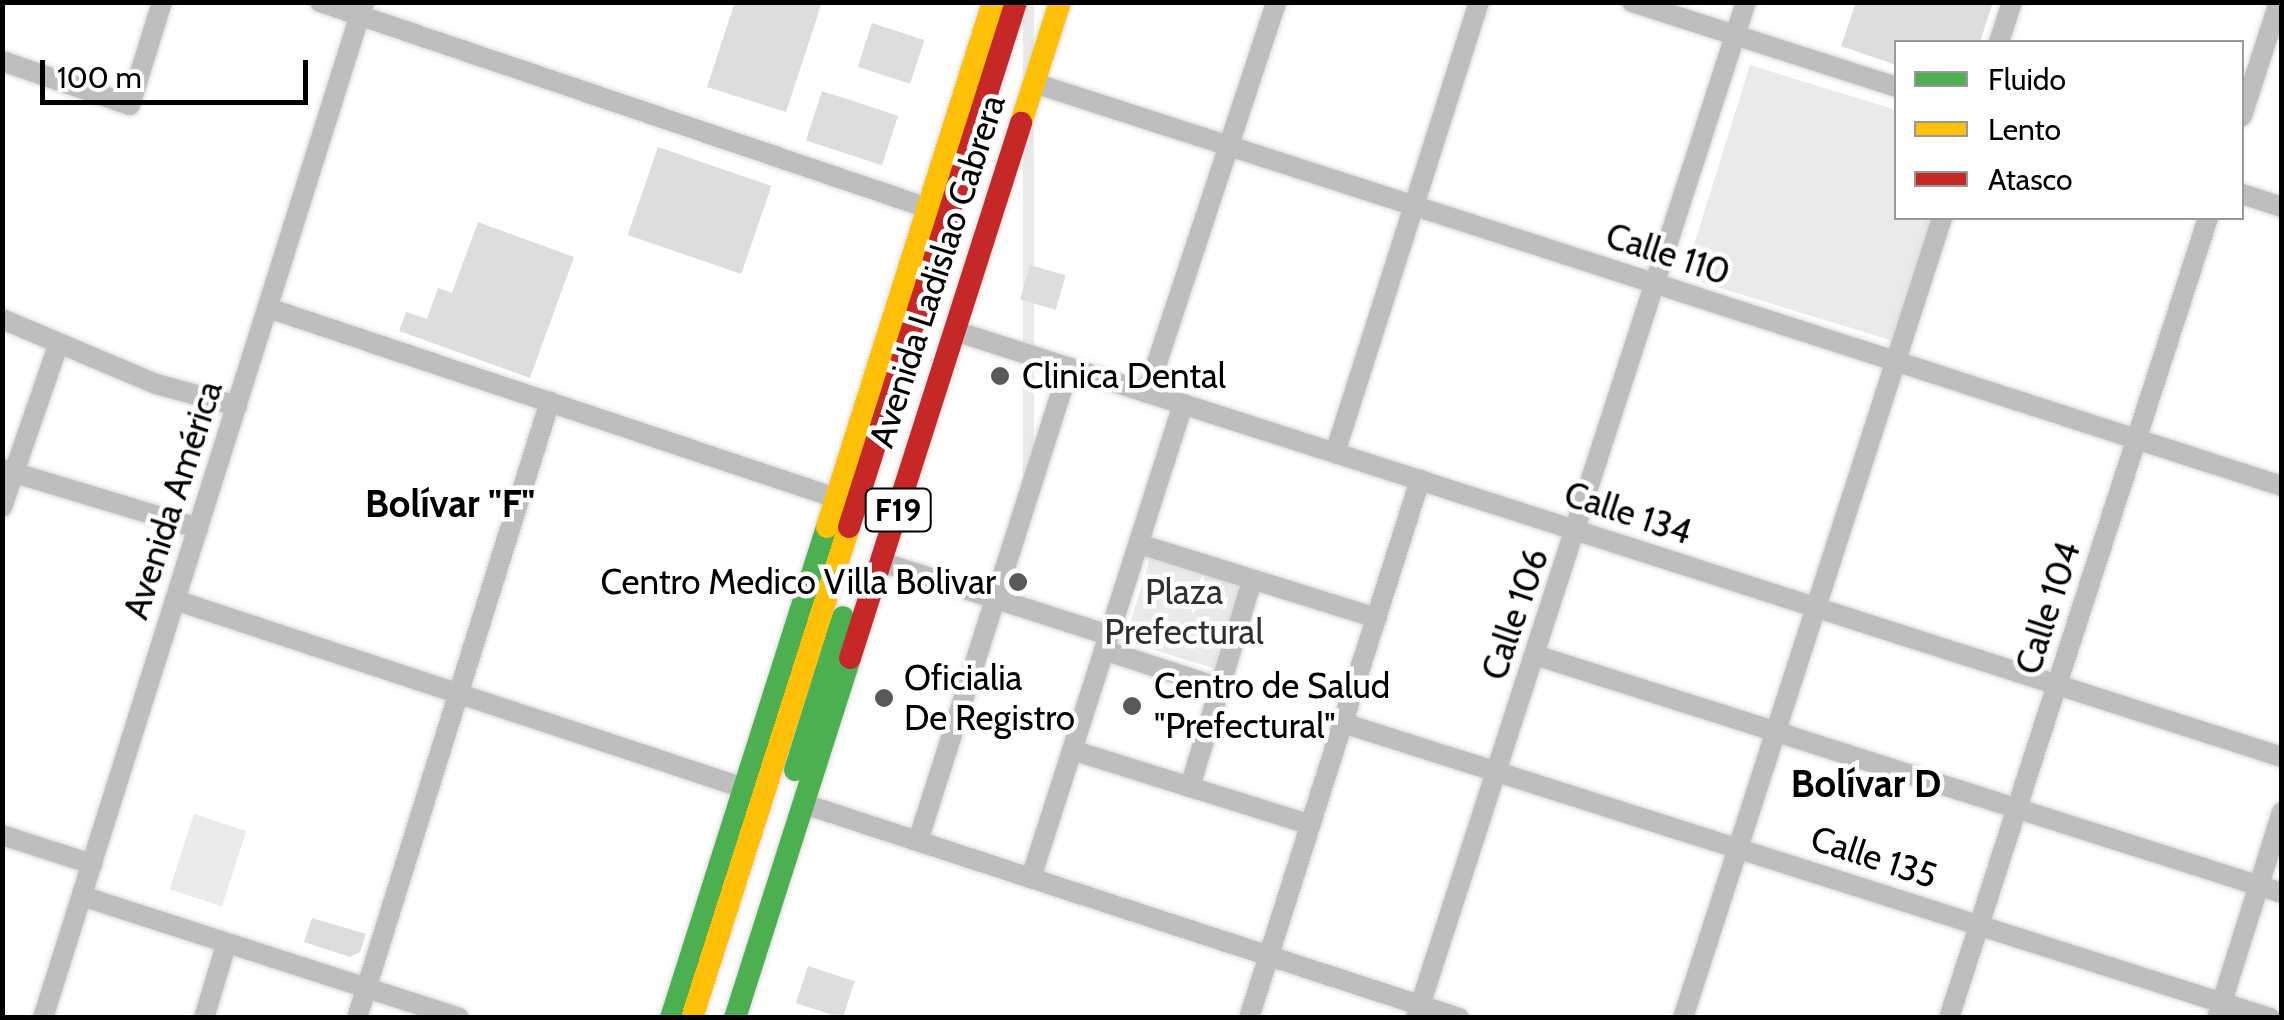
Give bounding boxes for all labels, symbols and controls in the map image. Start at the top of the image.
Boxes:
scale bar [45,40,312,102]
legend [1894,40,2244,220]
text: 100 m [57,59,142,96]
text: Fluido [1988,61,2066,98]
street label: Avenida Ladislao Cabrera [860,90,1014,452]
text: Lento [1988,111,2061,148]
text: Atasco [1988,161,2073,198]
street label: Calle 110 [1601,214,1735,294]
place label: Clinica Dental [1022,355,1226,397]
marker: Clinica Dental [987,363,1013,389]
street label: Avenida América [115,376,231,624]
street label: Calle 134 [1559,473,1697,553]
district label: Bolívar "F" [365,481,535,527]
road number: F19 [863,483,933,537]
street label: Calle 104 [2007,537,2089,679]
street label: Calle 106 [1473,543,1557,685]
place label: Centro Medico Villa Bolivar [600,561,996,603]
marker: Centro Medico Villa Bolivar [1005,569,1031,595]
park label: Plaza Prefectural [1104,571,1264,653]
place label: Oficialia De Registro [904,657,1075,739]
place label: Centro de Salud "Prefectural" [1154,665,1390,747]
marker: Oficialia De Registro [873,687,895,709]
marker: Centro de Salud "Prefectural" [1119,693,1145,719]
district label: Bolívar D [1791,761,1941,807]
street label: Calle 135 [1806,817,1942,897]

